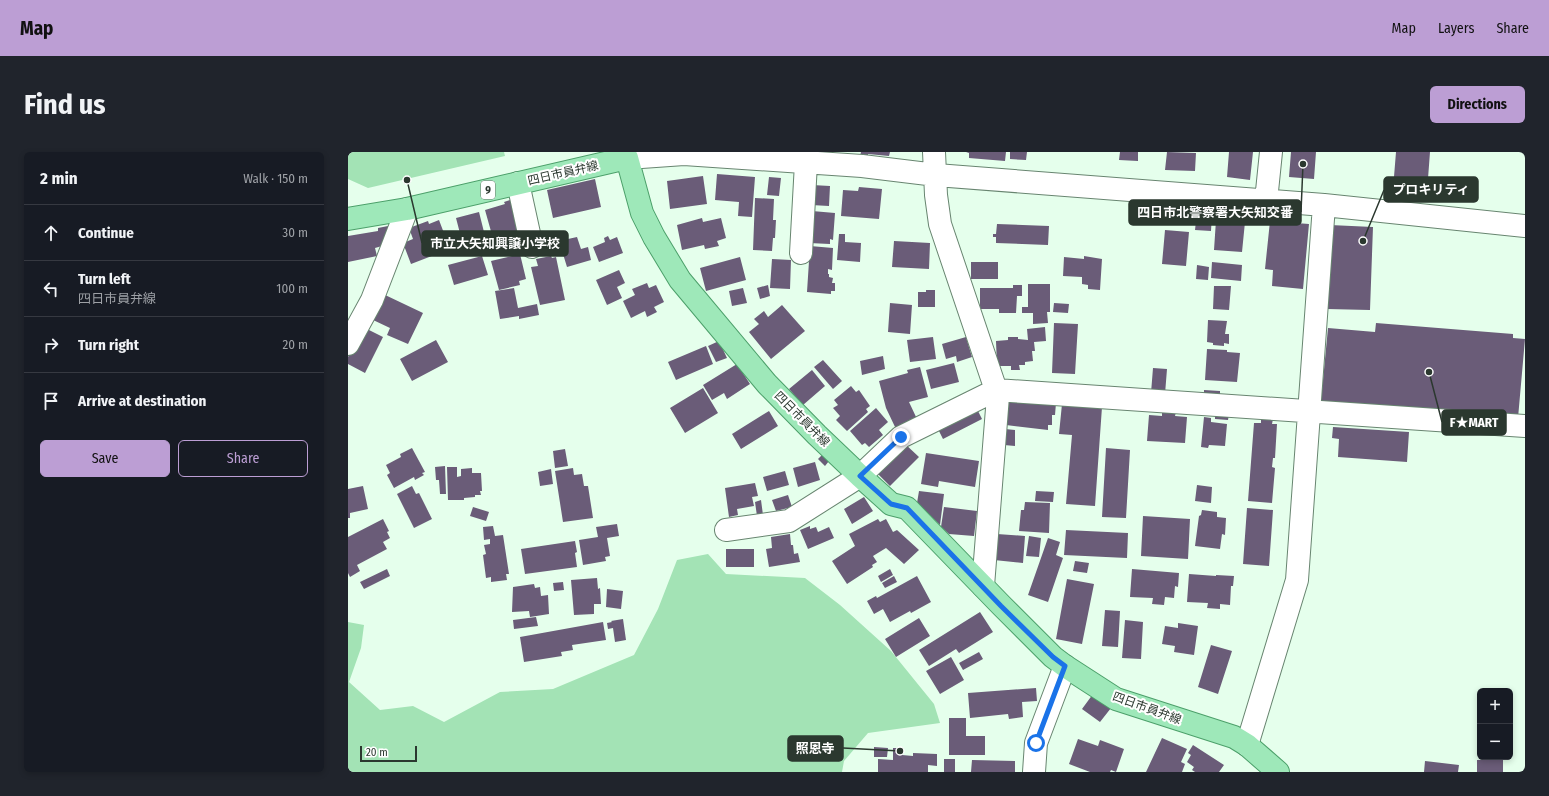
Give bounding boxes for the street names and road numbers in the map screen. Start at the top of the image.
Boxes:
street label: 四日市員弁線 [526,158,600,188]
road number: 9 [481,181,495,199]
street label: 四日市員弁線 [772,389,832,449]
street label: 四日市員弁線 [1111,689,1183,727]

